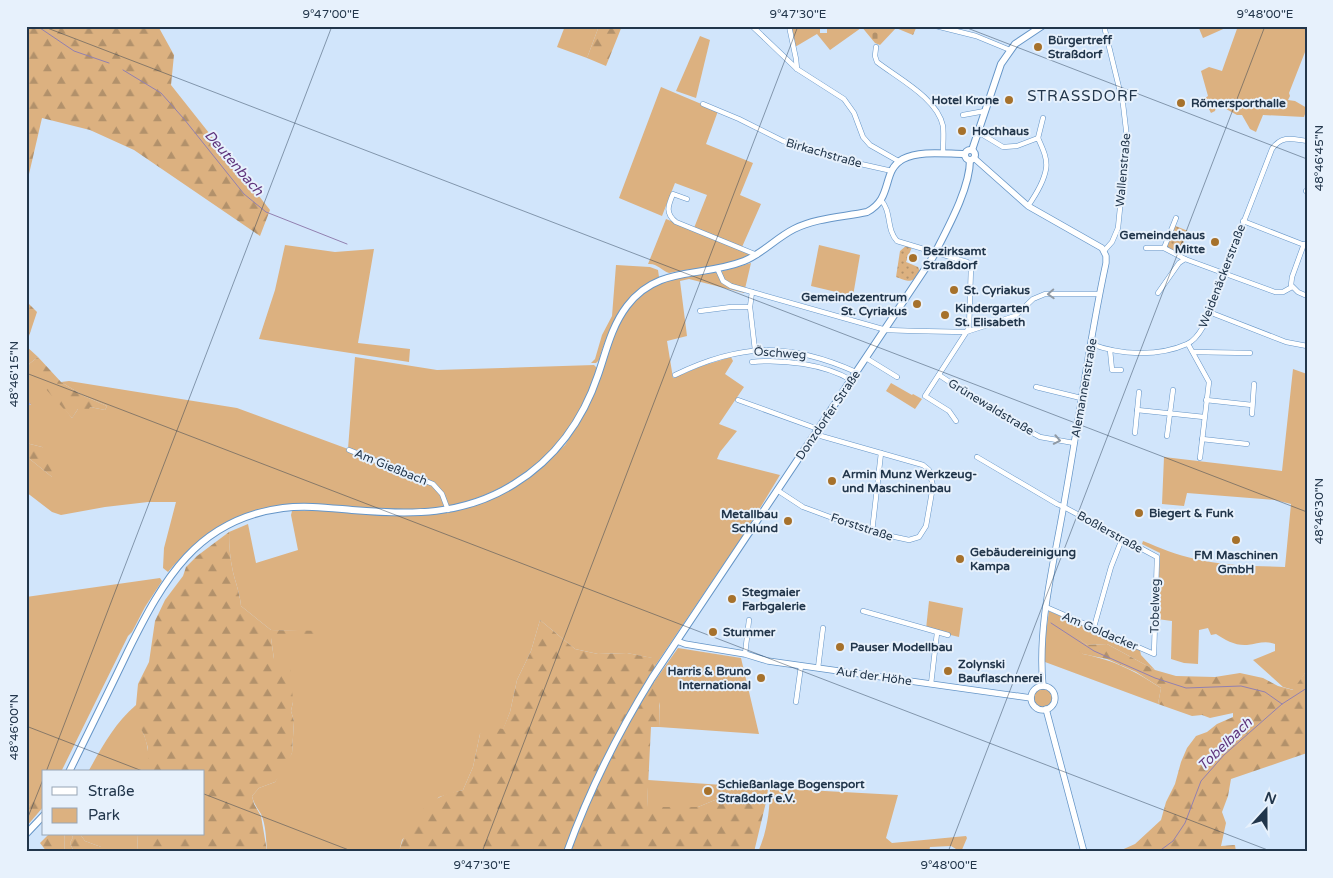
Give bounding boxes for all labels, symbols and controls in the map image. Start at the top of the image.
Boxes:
text: 9°47'00"E [303,7,360,21]
text: 9°47'30"E [770,7,827,21]
text: 9°48'00"E [1237,7,1294,21]
place label: Bürgertreff Straßdorf [1048,33,1113,61]
marker: Bürgertreff Straßdorf [1032,41,1044,53]
district label: STRASSDORF [1027,87,1139,105]
place label: Hotel Krone [932,93,999,107]
marker: Hotel Krone [1003,94,1015,106]
place label: Römersporthalle [1191,96,1286,111]
marker: Römersporthalle [1175,97,1187,109]
place label: Hochhaus [972,124,1029,138]
marker: Hochhaus [956,125,968,137]
text: 48°46'45"N [1312,125,1326,191]
water label: Deutenbach [201,127,267,200]
street label: Wallenstraße [1113,132,1133,208]
street label: Birkachstraße [784,135,864,171]
street label: Weidenäckerstraße [1196,222,1248,330]
place label: Gemeindehaus Mitte [1120,228,1205,256]
marker: Gemeindehaus Mitte [1209,236,1221,248]
place label: Bezirksamt Straßdorf [923,244,986,272]
marker: Bezirksamt Straßdorf [907,252,919,264]
place label: St. Cyriakus [964,283,1030,298]
marker: St. Cyriakus [948,284,960,296]
one-way arrow [1046,288,1054,299]
place label: Gemeindezentrum St. Cyriakus [801,290,907,319]
marker: Gemeindezentrum St. Cyriakus [911,298,923,310]
place label: Kindergarten St. Elisabeth [955,301,1030,329]
marker: Kindergarten St. Elisabeth [939,309,951,321]
street label: Alemannenstraße [1068,337,1100,439]
text: 48°46'15"N [7,341,21,407]
street label: Öschweg [753,344,807,362]
street label: Donzdorfer Straße [793,368,863,462]
street label: Grünewaldstraße [946,376,1037,438]
one-way arrow [1053,434,1061,445]
street label: Am Gießbach [353,446,429,488]
place label: Armin Munz Werkzeug- und Maschinenbau [842,467,977,495]
marker: Armin Munz Werkzeug- und Maschinenbau [826,475,838,487]
text: 48°46'30"N [1312,478,1326,544]
place label: Biegert & Funk [1149,506,1234,521]
place label: Metallbau Schlund [721,507,778,535]
marker: Biegert & Funk [1133,507,1145,519]
street label: Boßlerstraße [1075,508,1145,556]
street label: Forststraße [829,510,895,544]
marker: Metallbau Schlund [782,515,794,527]
marker: FM Maschinen GmbH [1230,534,1242,546]
place label: Gebäudereinigung Kampa [970,545,1076,574]
place label: FM Maschinen GmbH [1194,548,1278,576]
marker: Gebäudereinigung Kampa [954,553,966,565]
street label: Tobelweg [1148,578,1162,634]
place label: Stegmaier Farbgalerie [742,585,806,614]
marker: Stegmaier Farbgalerie [726,593,738,605]
street label: Am Goldacker [1060,609,1140,653]
place label: Stummer [723,625,776,639]
marker: Stummer [707,626,719,638]
place label: Pauser Modellbau [850,640,953,654]
marker: Pauser Modellbau [834,641,846,653]
place label: Zolynski Bauflaschnerei [958,657,1042,685]
place label: Harris & Bruno International [667,664,751,692]
street label: Auf der Höhe [835,664,913,688]
marker: Zolynski Bauflaschnerei [942,665,954,677]
marker: Harris & Bruno International [755,672,767,684]
text: 48°46'00"N [7,694,21,760]
water label: Tobelbach [1194,714,1256,774]
legend [42,770,205,836]
place label: Schießanlage Bogensport Straßdorf e.V. [718,777,865,805]
text: Straße [88,782,134,800]
marker: Schießanlage Bogensport Straßdorf e.V. [702,785,714,797]
north arrow [1240,786,1290,836]
text: N [1262,788,1279,808]
text: Park [88,806,120,824]
text: 9°47'30"E [454,858,511,872]
text: 9°48'00"E [921,858,978,872]

